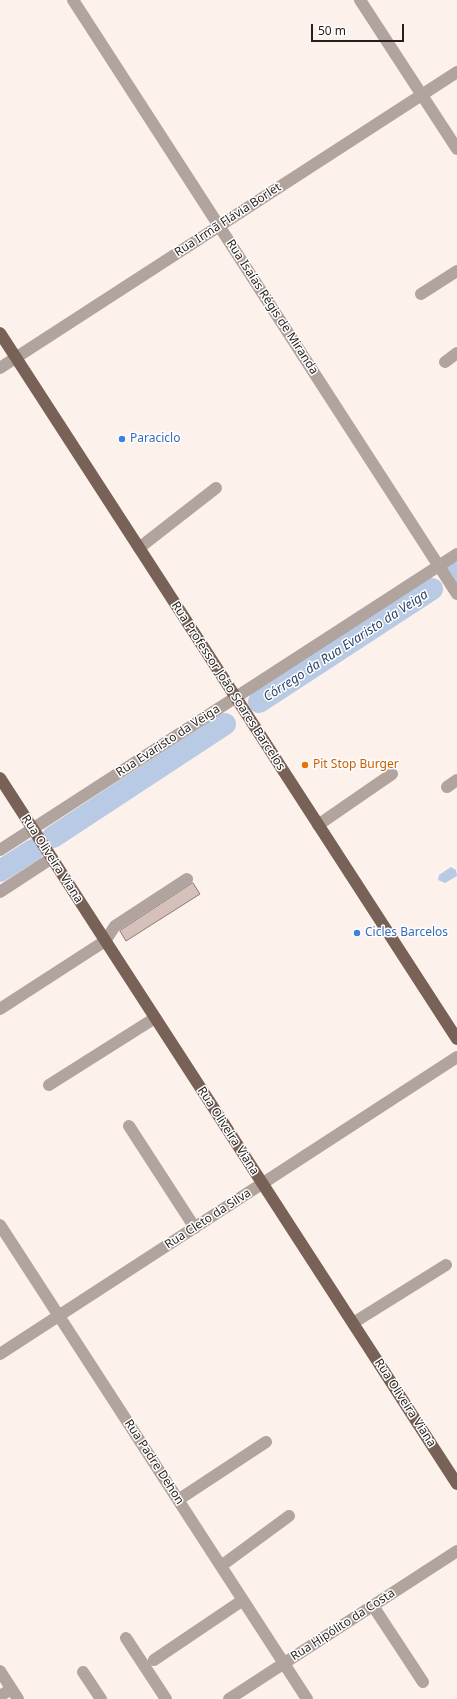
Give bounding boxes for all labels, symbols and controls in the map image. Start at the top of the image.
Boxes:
scale bar [313,16,406,42]
text: 50 m [318,22,346,39]
street label: Rua Irmã Flávia Borlet [172,180,284,260]
street label: Rua Isaías Régis de Miranda [223,237,321,377]
place label: Paraciclo [130,432,180,446]
marker: Paraciclo [117,434,127,444]
water label: Córrego da Rua Evaristo da Veiga [261,587,431,705]
street label: Rua Professor João Soares Barcelos [168,599,288,773]
street label: Rua Evaristo da Veiga [113,702,223,780]
place label: Pit Stop Burger [313,758,399,772]
marker: Pit Stop Burger [300,760,310,770]
street label: Rua Oliveira Viana [18,812,86,906]
place label: Cicles Barcelos [365,926,448,940]
marker: Cicles Barcelos [352,928,362,938]
street label: Rua Oliveira Viana [194,1084,262,1178]
street label: Rua Cleto da Silva [162,1186,254,1252]
street label: Rua Oliveira Viana [371,1356,439,1450]
street label: Rua Padre Dehon [121,1417,187,1507]
street label: Rua Hipólito da Costa [288,1586,398,1664]

